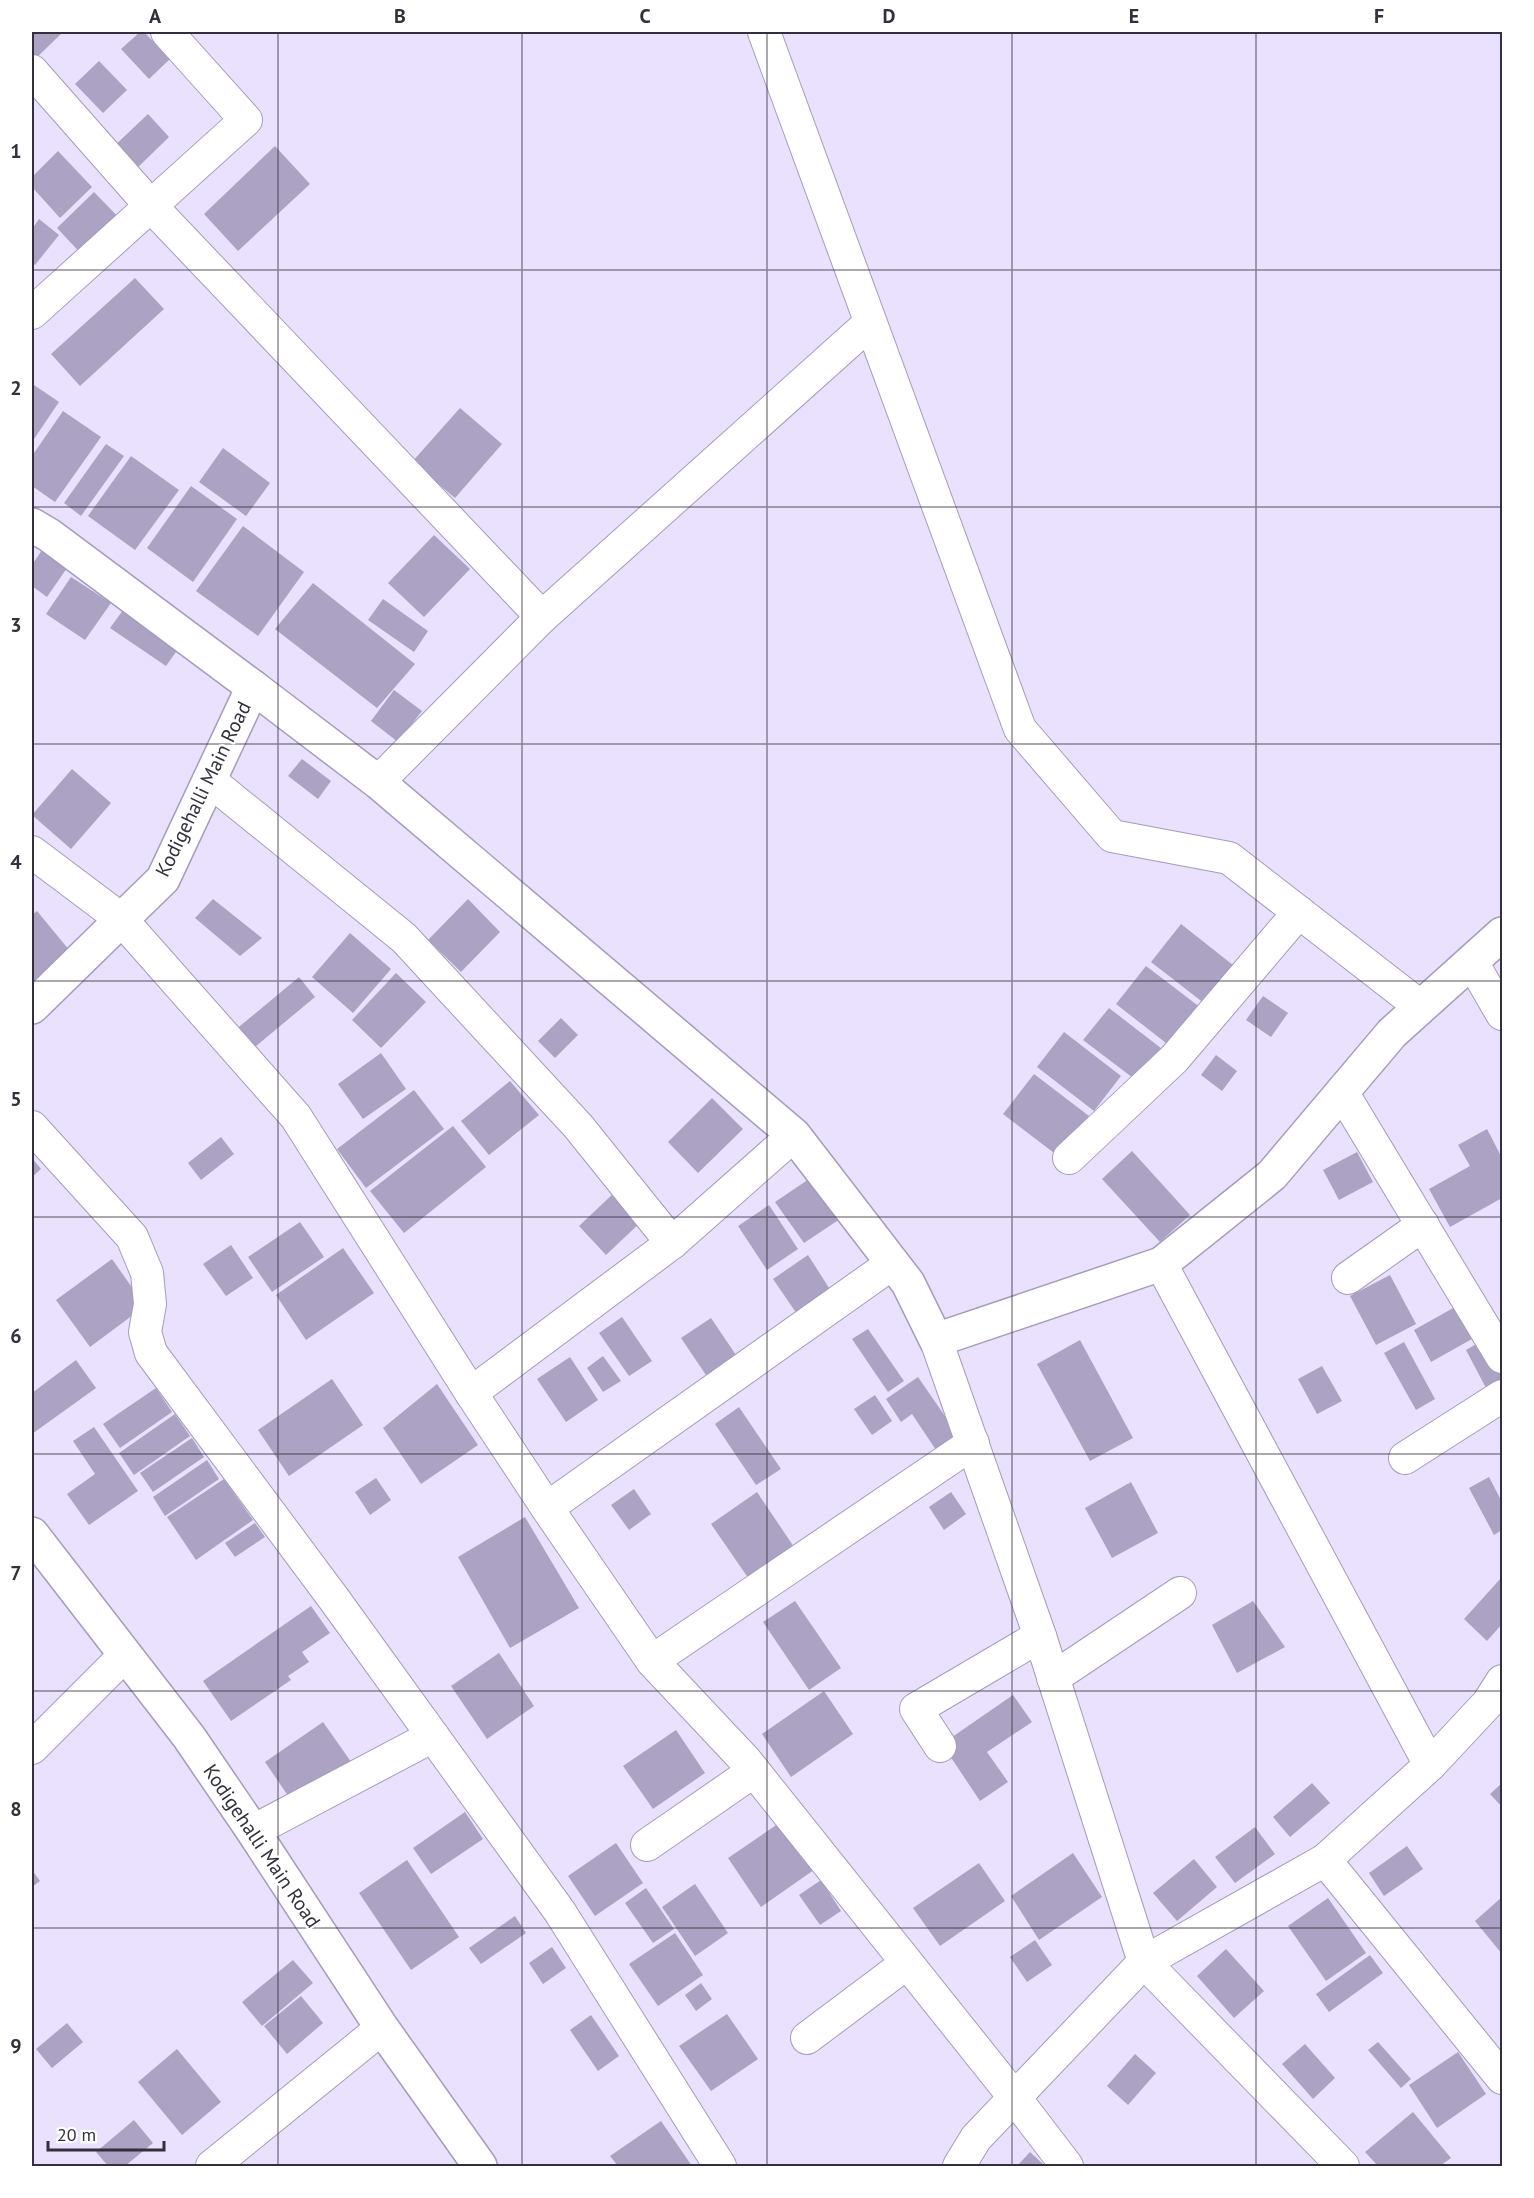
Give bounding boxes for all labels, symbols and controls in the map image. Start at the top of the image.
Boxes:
text: A [149,3,162,29]
text: B [394,3,406,29]
text: C [639,3,651,29]
text: D [883,3,896,29]
text: E [1129,3,1139,29]
text: F [1374,3,1384,29]
text: 1 [10,138,22,164]
text: 2 [10,375,22,401]
text: 3 [10,612,22,638]
street label: Kodigehalli Main Road [149,697,257,881]
text: 4 [10,849,22,875]
text: 5 [10,1086,22,1112]
text: 6 [10,1323,22,1349]
text: 7 [10,1560,22,1586]
street label: Kodigehalli Main Road [198,1759,326,1933]
text: 8 [10,1796,22,1822]
text: 9 [10,2033,22,2059]
scale bar [48,2114,164,2152]
text: 20 m [57,2123,96,2146]

